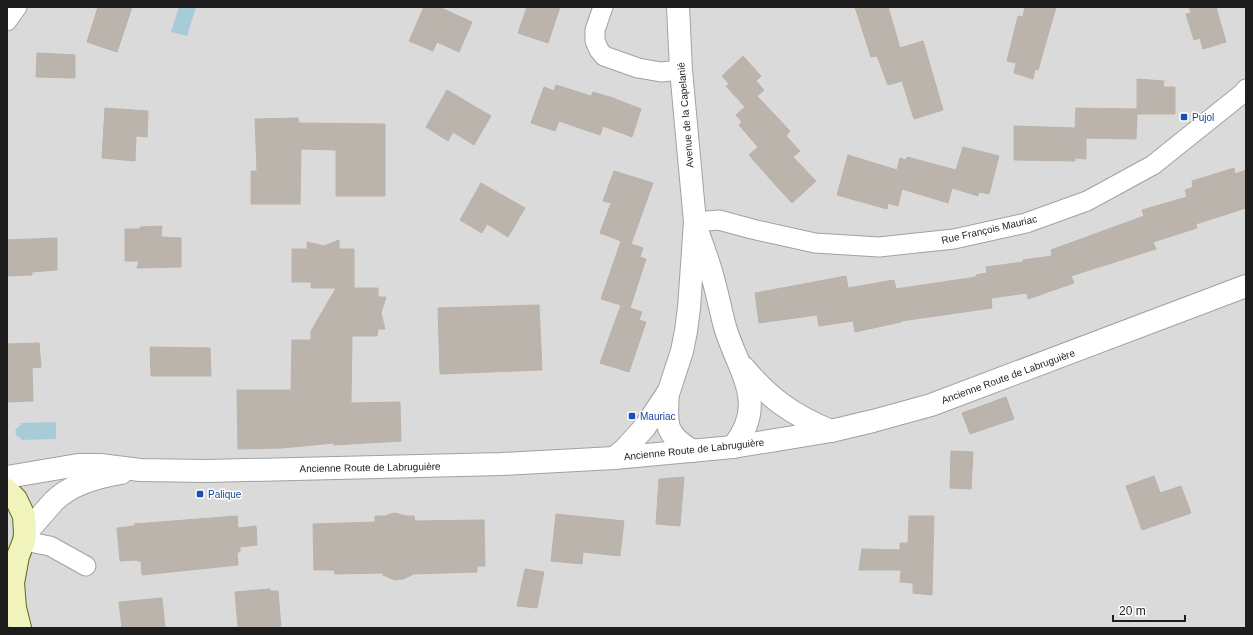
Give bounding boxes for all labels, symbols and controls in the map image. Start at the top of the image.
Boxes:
street label: Avenue de la Capelanié [675,61,696,168]
marker: Pujol [1179,112,1189,122]
place label: Pujol [1192,112,1214,123]
street label: Rue François Mauriac [940,213,1038,246]
street label: Ancienne Route de Labruguière [940,347,1077,406]
marker: Mauriac [627,411,637,421]
place label: Mauriac [640,411,676,422]
street label: Ancienne Route de Labruguière [623,437,765,462]
street label: Ancienne Route de Labruguière [299,461,441,474]
marker: Palique [195,489,205,499]
place label: Palique [208,489,242,500]
scale bar [1113,597,1185,623]
text: 20 m [1119,604,1146,618]

